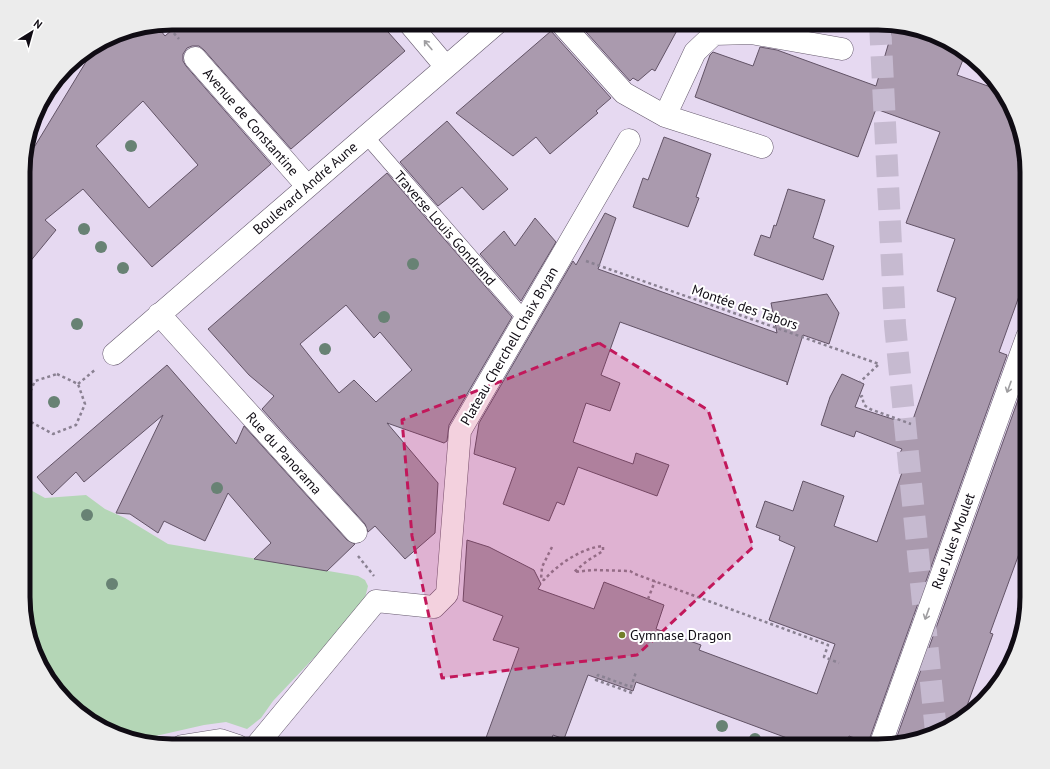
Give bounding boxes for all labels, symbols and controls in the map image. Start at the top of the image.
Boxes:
north arrow [12,12,52,52]
text: N [31,16,45,32]
one-way arrow [423,39,432,50]
street label: Avenue de Constantine [199,64,303,180]
street label: Boulevard André Aune [249,138,361,238]
street label: Traverse Louis Gondrand [390,167,500,289]
street label: Plateau Cherchell Chaix Bryan [456,263,562,429]
street label: Montée des Tabors [689,280,801,334]
one-way arrow [1004,380,1012,392]
street label: Rue du Panorama [242,408,326,498]
street label: Rue Jules Moulet [927,490,979,592]
one-way arrow [922,608,930,620]
place label: Gymnase Dragon [630,626,731,644]
marker: Gymnase Dragon [617,630,627,640]

